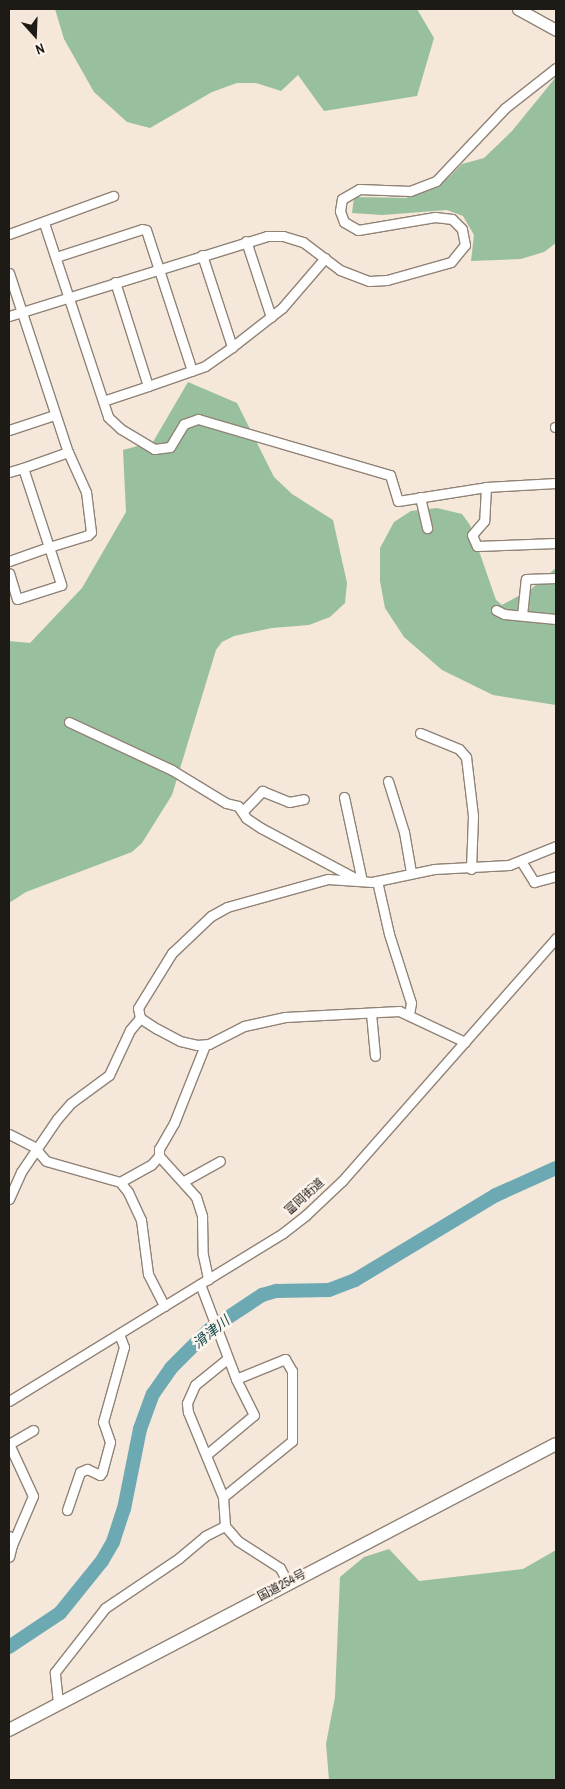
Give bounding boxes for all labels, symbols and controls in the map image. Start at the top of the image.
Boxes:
north arrow [10,10,60,60]
text: N [33,39,47,59]
street label: 富岡街道 [282,1176,328,1218]
water label: 滑津川 [189,1312,233,1352]
street label: 国道254号 [255,1567,309,1605]

